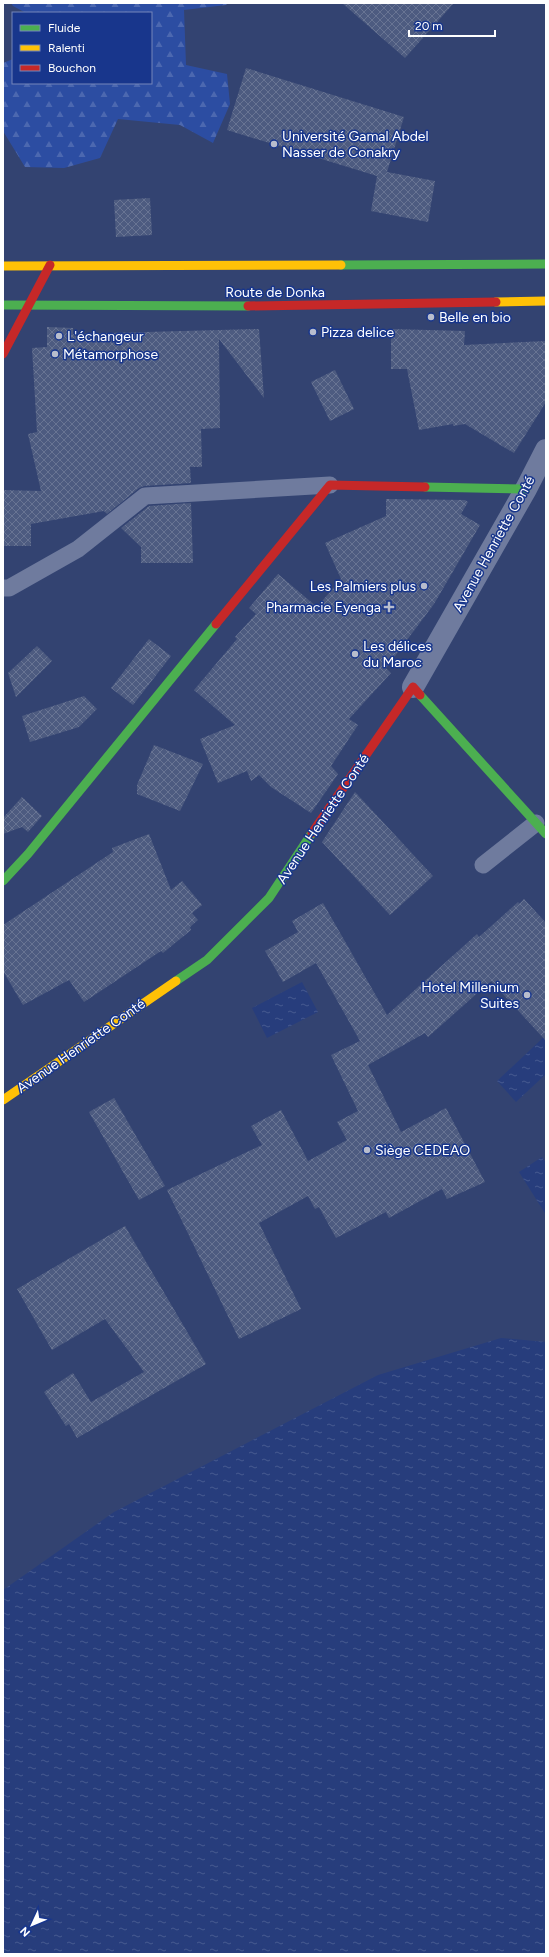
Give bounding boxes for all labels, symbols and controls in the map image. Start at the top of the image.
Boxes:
legend [12,12,152,84]
scale bar [409,12,495,38]
text: 20 m [415,19,443,33]
text: Fluide [48,21,81,35]
text: Ralenti [48,41,85,55]
text: Bouchon [48,61,96,75]
place label: Université Gamal Abdel Nasser de Conakry [282,128,429,161]
marker: Université Gamal Abdel Nasser de Conakry [269,139,279,149]
street label: Route de Donka [225,284,325,301]
place label: Belle en bio [439,309,511,326]
marker: Belle en bio [426,312,436,322]
place label: Pizza delice [321,324,394,341]
marker: Pizza delice [308,327,318,337]
place label: L'échangeur [67,328,144,345]
marker: L'échangeur [54,331,64,341]
place label: Métamorphose [63,346,158,363]
marker: Métamorphose [50,349,60,359]
street label: Avenue Henriette Conté [449,473,539,615]
place label: Les Palmiers plus [310,578,416,595]
marker: Les Palmiers plus [419,581,429,591]
place label: Pharmacie Eyenga [266,599,381,616]
marker: Pharmacie Eyenga [384,602,394,612]
place label: Les délices du Maroc [363,638,432,671]
marker: Les délices du Maroc [350,649,360,659]
street label: Avenue Henriette Conté [273,751,373,887]
place label: Hotel Millenium Suites [421,979,519,1012]
marker: Hotel Millenium Suites [522,990,532,1000]
street label: Avenue Henriette Conté [13,995,149,1097]
place label: Siège CEDEAO [375,1142,470,1159]
marker: Siège CEDEAO [362,1145,372,1155]
north arrow [12,1905,52,1945]
text: N [18,1924,33,1939]

